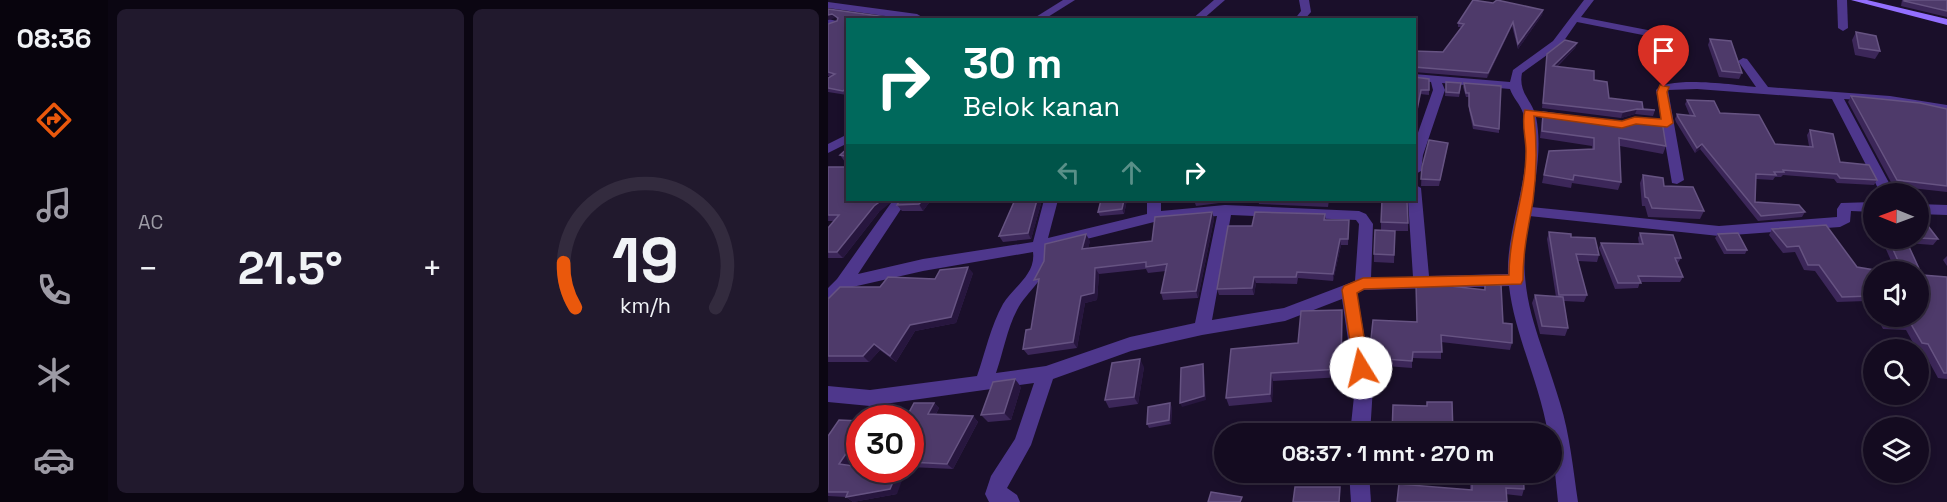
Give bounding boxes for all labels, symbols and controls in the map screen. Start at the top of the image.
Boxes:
text: 08:36 [17,21,91,56]
pin [1638,25,1689,87]
icon: arrive [1647,34,1680,67]
text: 30 m [963,37,1062,90]
icon: right [864,42,942,120]
text: Belok kanan [963,89,1120,124]
icon: directions [33,99,75,141]
icon: left [1052,156,1085,189]
icon: ahead [1115,156,1148,189]
icon: right [1178,156,1211,189]
north arrow [1863,183,1929,249]
map controls [1863,183,1929,483]
icon: music [33,184,75,226]
text: AC [138,209,163,235]
text: 19 [612,221,679,300]
text: 21.5° [238,240,343,297]
text: − [138,248,158,290]
text: + [422,248,443,290]
button: sound [1863,261,1929,327]
icon: phone [33,269,75,311]
text: km/h [620,292,671,319]
position arrow [1329,336,1393,400]
button: search [1863,339,1929,405]
icon: climate [33,354,75,396]
speed limit sign: 30 [846,405,924,483]
button: layers [1863,417,1929,483]
icon: car [33,439,75,481]
text: 08:37 · 1 mnt · 270 m [1282,439,1494,467]

